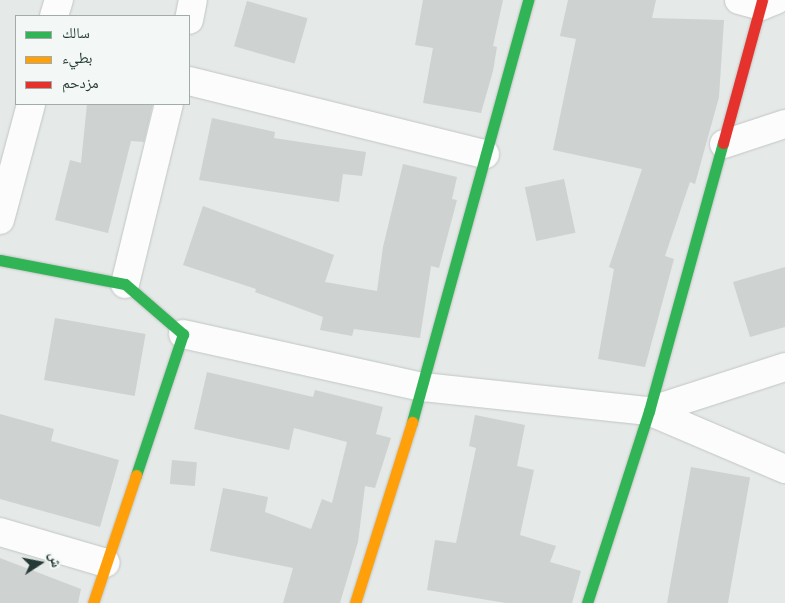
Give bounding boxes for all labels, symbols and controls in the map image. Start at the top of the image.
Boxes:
legend [15,15,190,105]
text: سالك [62,24,90,42]
text: بطيء [62,49,92,67]
text: مزدحم [62,74,99,92]
north arrow [15,538,65,588]
text: ش [45,551,65,569]

